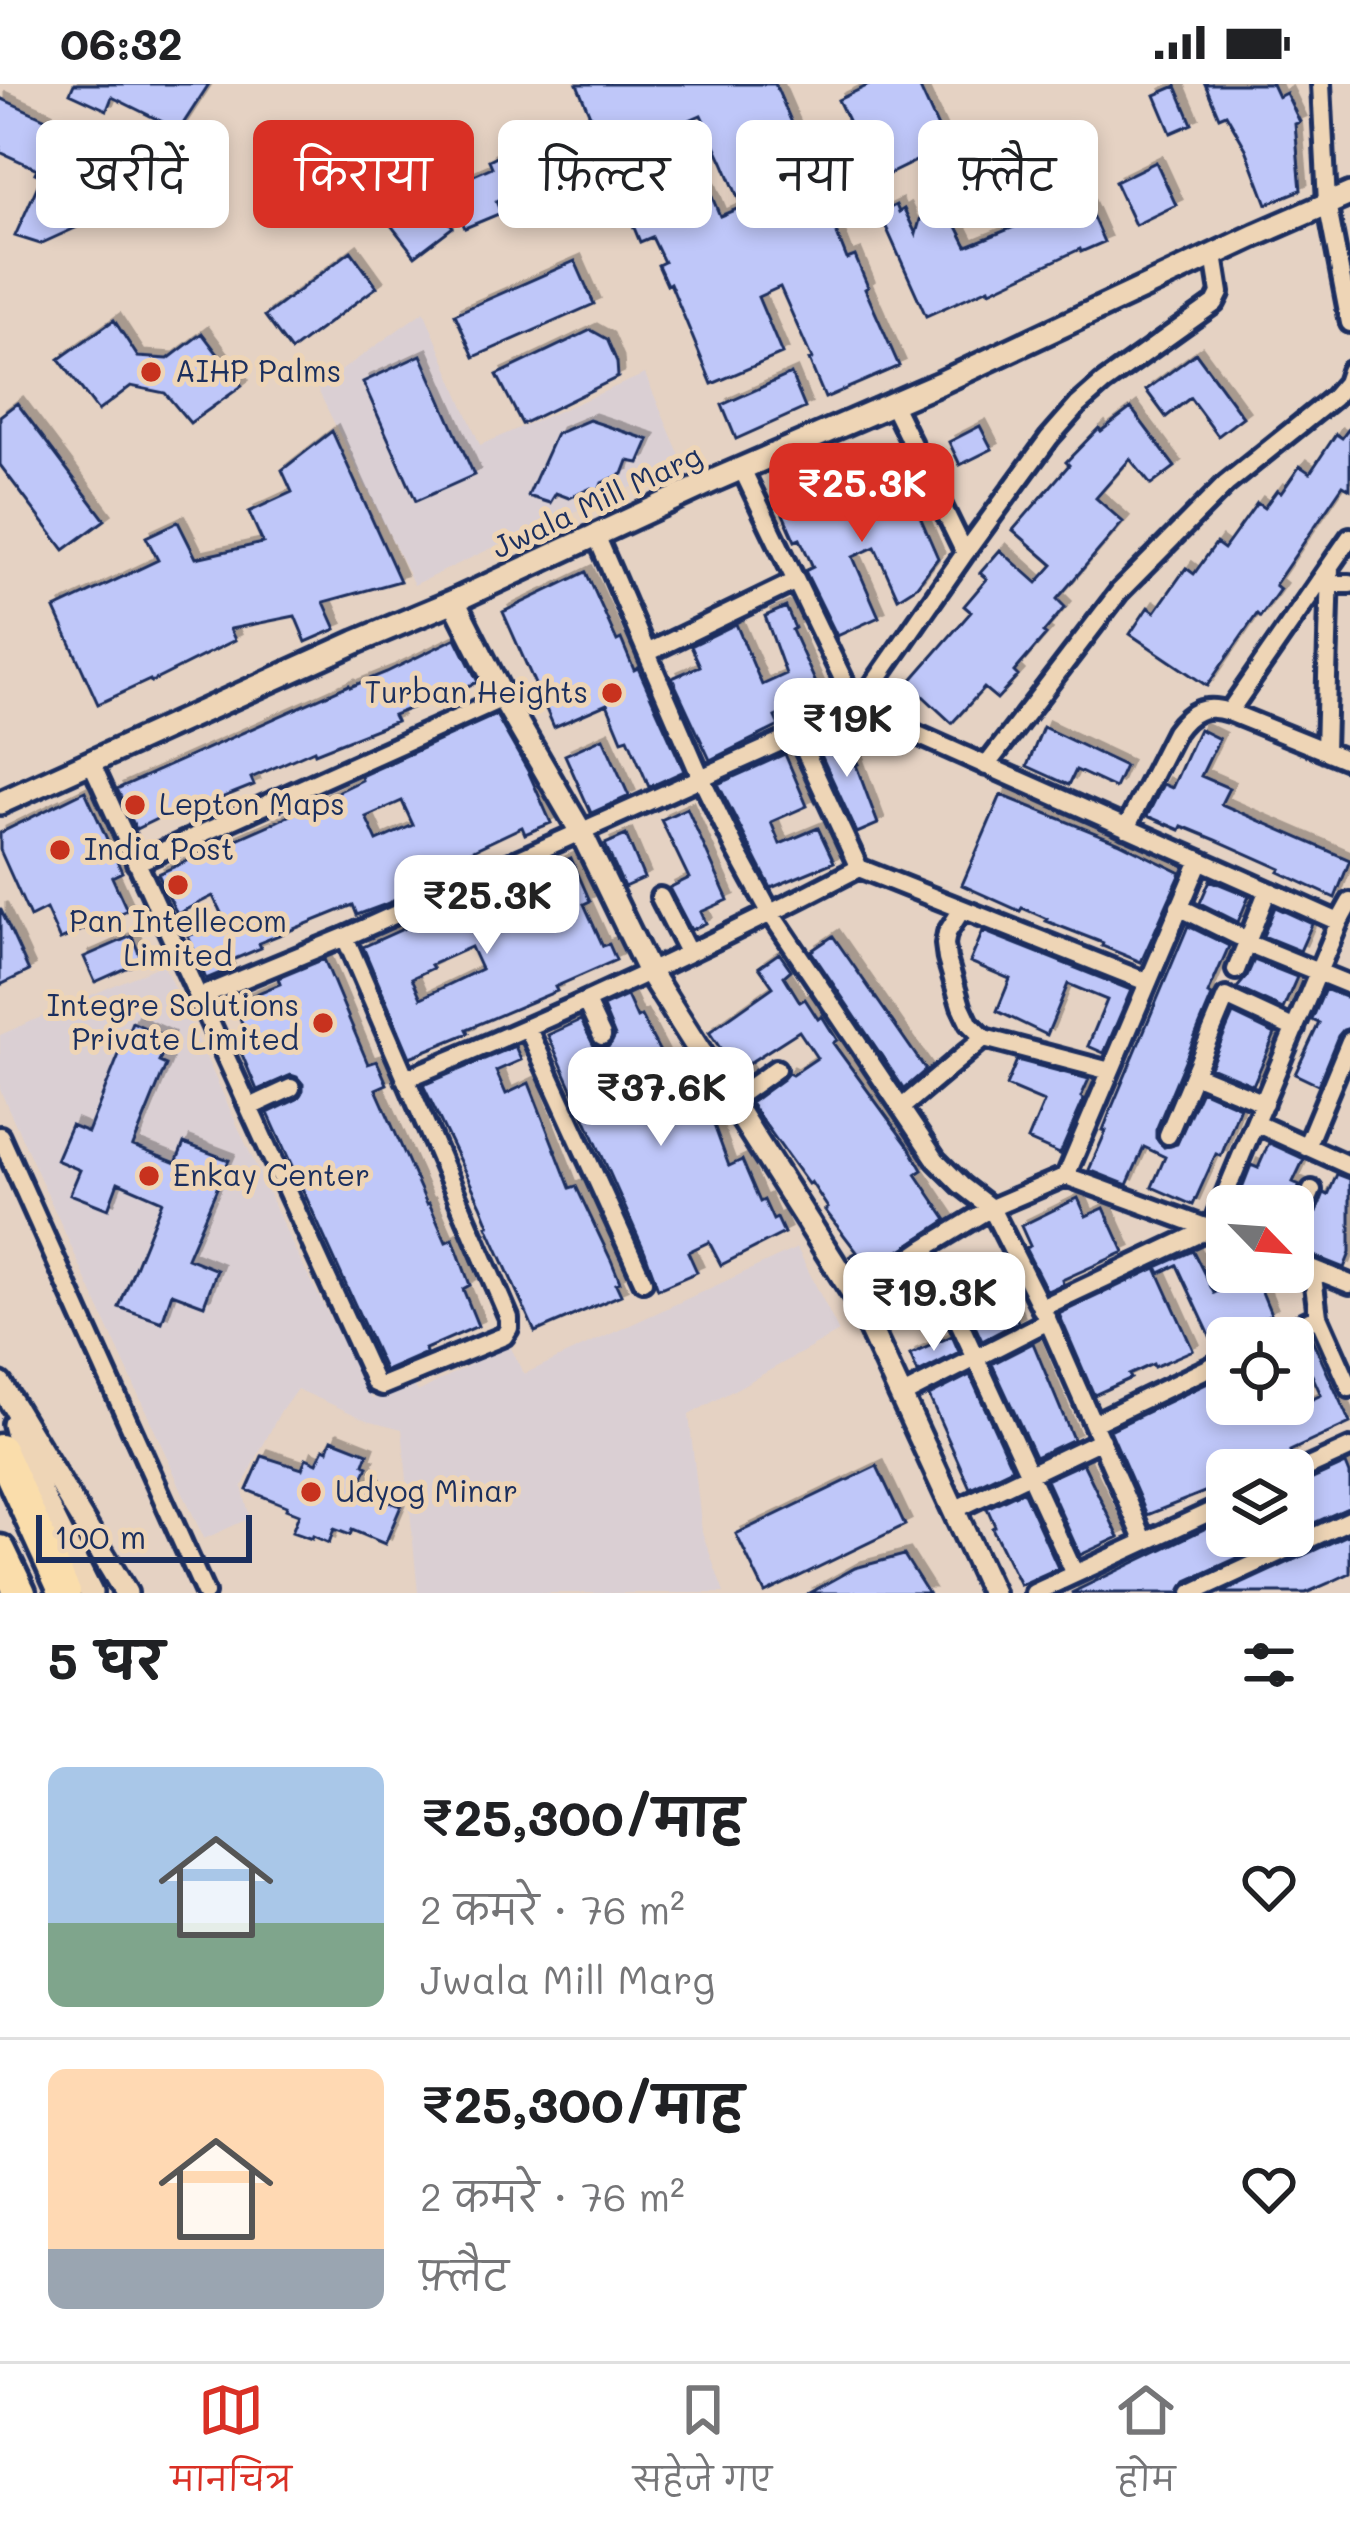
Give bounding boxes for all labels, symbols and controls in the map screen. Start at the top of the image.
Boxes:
text: 06:32 [60,13,183,71]
chip: खरीदें [36,120,229,228]
chip: किराया [253,120,474,228]
chip: फ़िल्टर [498,120,712,228]
chip: नया [736,120,894,228]
chip: फ़्लैट [918,120,1098,228]
place label: AIHP Palms [175,350,341,390]
marker: AIHP Palms [138,359,164,385]
street label: Jwala Mill Marg [485,434,708,566]
pin: ₹25.3K [764,443,960,545]
text: ₹25.3K [796,456,928,507]
place label: Turban Heights [365,671,588,711]
pin: ₹19K [776,678,918,780]
marker: Turban Heights [599,680,625,706]
text: ₹19K [801,691,893,742]
place label: Lepton Maps [159,783,345,823]
marker: Lepton Maps [122,792,148,818]
place label: India Post [84,828,234,868]
marker: India Post [47,837,73,863]
pin: ₹25.3K [389,855,585,957]
text: ₹25.3K [421,868,553,919]
marker: Pan Intellecom Limited [165,872,191,898]
place label: Pan Intellecom Limited [69,900,287,974]
place label: Integre Solutions Private Limited [47,984,299,1058]
marker: Integre Solutions Private Limited [310,1010,336,1036]
pin: ₹37.6K [563,1047,759,1149]
text: ₹37.6K [595,1060,727,1111]
place label: Enkay Center [173,1154,370,1194]
marker: Enkay Center [136,1163,162,1189]
north arrow [1206,1185,1314,1293]
map controls [1206,1185,1314,1557]
pin: ₹19.3K [836,1252,1032,1354]
text: ₹19.3K [870,1265,998,1316]
button: locate [1206,1317,1314,1425]
button: layers [1206,1449,1314,1557]
place label: Udyog Minar [335,1470,518,1510]
marker: Udyog Minar [298,1479,324,1505]
scale bar [36,1509,252,1562]
text: 100 m [54,1514,146,1557]
text: 5 घर [48,1625,164,1692]
icon: filters [1236,1632,1302,1698]
text: ₹25,300/माह [420,1782,743,1849]
icon: home [144,1815,288,1959]
icon: heart [1236,1854,1302,1920]
text: 2 कमरे · 76 m² [420,1883,685,1934]
text: Jwala Mill Marg [420,1953,715,2004]
text: ₹25,300/माह [420,2069,743,2136]
icon: home [144,2117,288,2261]
icon: heart [1236,2156,1302,2222]
text: 2 कमरे · 76 m² [420,2170,685,2221]
text: फ़्लैट [420,2249,509,2300]
tab: मानचित्र [171,2377,292,2516]
tab: सहेजे गए [633,2377,772,2516]
tab: होम [1113,2377,1179,2516]

